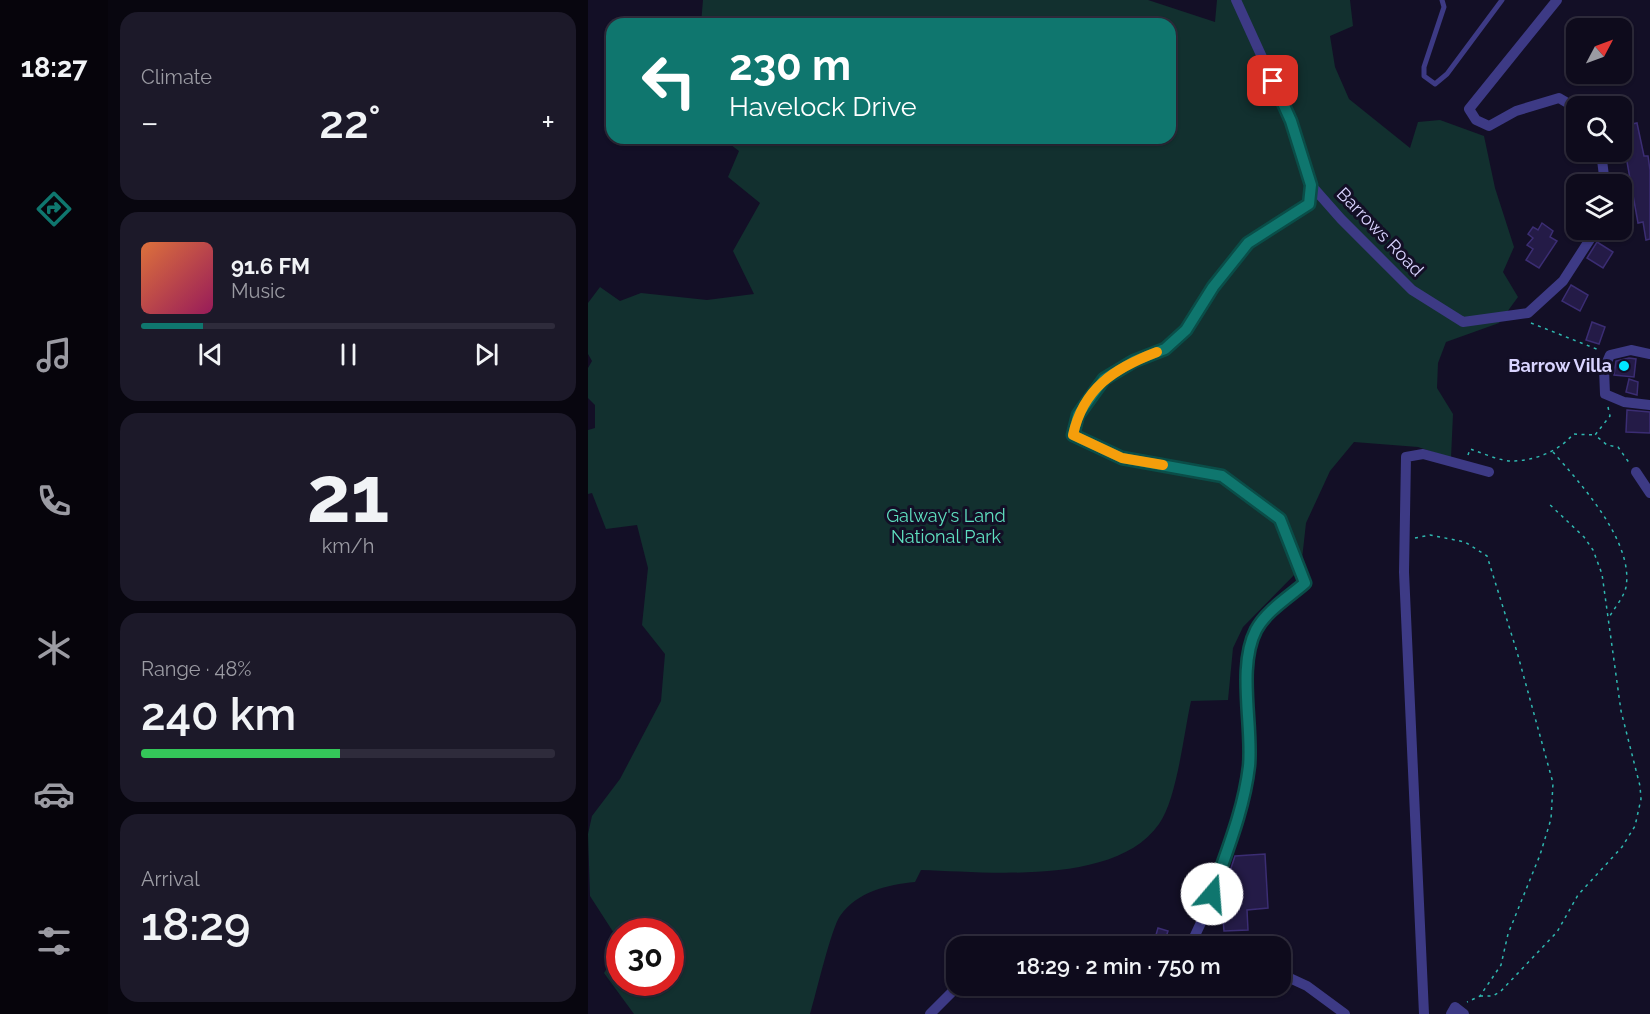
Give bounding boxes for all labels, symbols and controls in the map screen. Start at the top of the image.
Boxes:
north arrow [1566,18,1632,84]
map controls [1566,18,1632,240]
text: 230 m [729,41,851,90]
icon: left [630,42,708,120]
text: 18:27 [21,52,87,83]
pin [1247,55,1298,106]
icon: arrive [1256,64,1289,97]
text: Climate [141,65,212,89]
text: Havelock Drive [729,91,917,122]
text: 22° [319,96,381,149]
button: search [1566,96,1632,162]
text: − [141,103,159,142]
text: + [541,103,555,142]
button: layers [1566,174,1632,240]
street label: Barrows Road [1333,183,1428,280]
icon: directions [33,188,75,230]
text: 91.6 FM [231,253,310,279]
text: Music [231,279,285,303]
icon: music [33,334,75,376]
icon: previous [194,338,227,371]
icon: pause [332,338,365,371]
icon: next [470,338,503,371]
place label: Barrow Villa [1508,355,1612,376]
marker: Barrow Villa [1617,359,1631,373]
text: 21 [307,449,389,540]
icon: phone [33,480,75,522]
park label: Galway's Land National Park [886,505,1006,547]
text: km/h [322,534,374,558]
icon: climate [33,627,75,669]
text: Range · 48% [141,657,252,681]
text: 240 km [141,688,296,741]
icon: car [33,773,75,815]
position arrow [1180,862,1244,926]
text: Arrival [141,867,200,891]
text: 18:29 [141,898,251,951]
speed limit sign: 30 [606,918,684,996]
icon: filters [33,920,75,962]
text: 18:29 · 2 min · 750 m [1016,953,1221,979]

